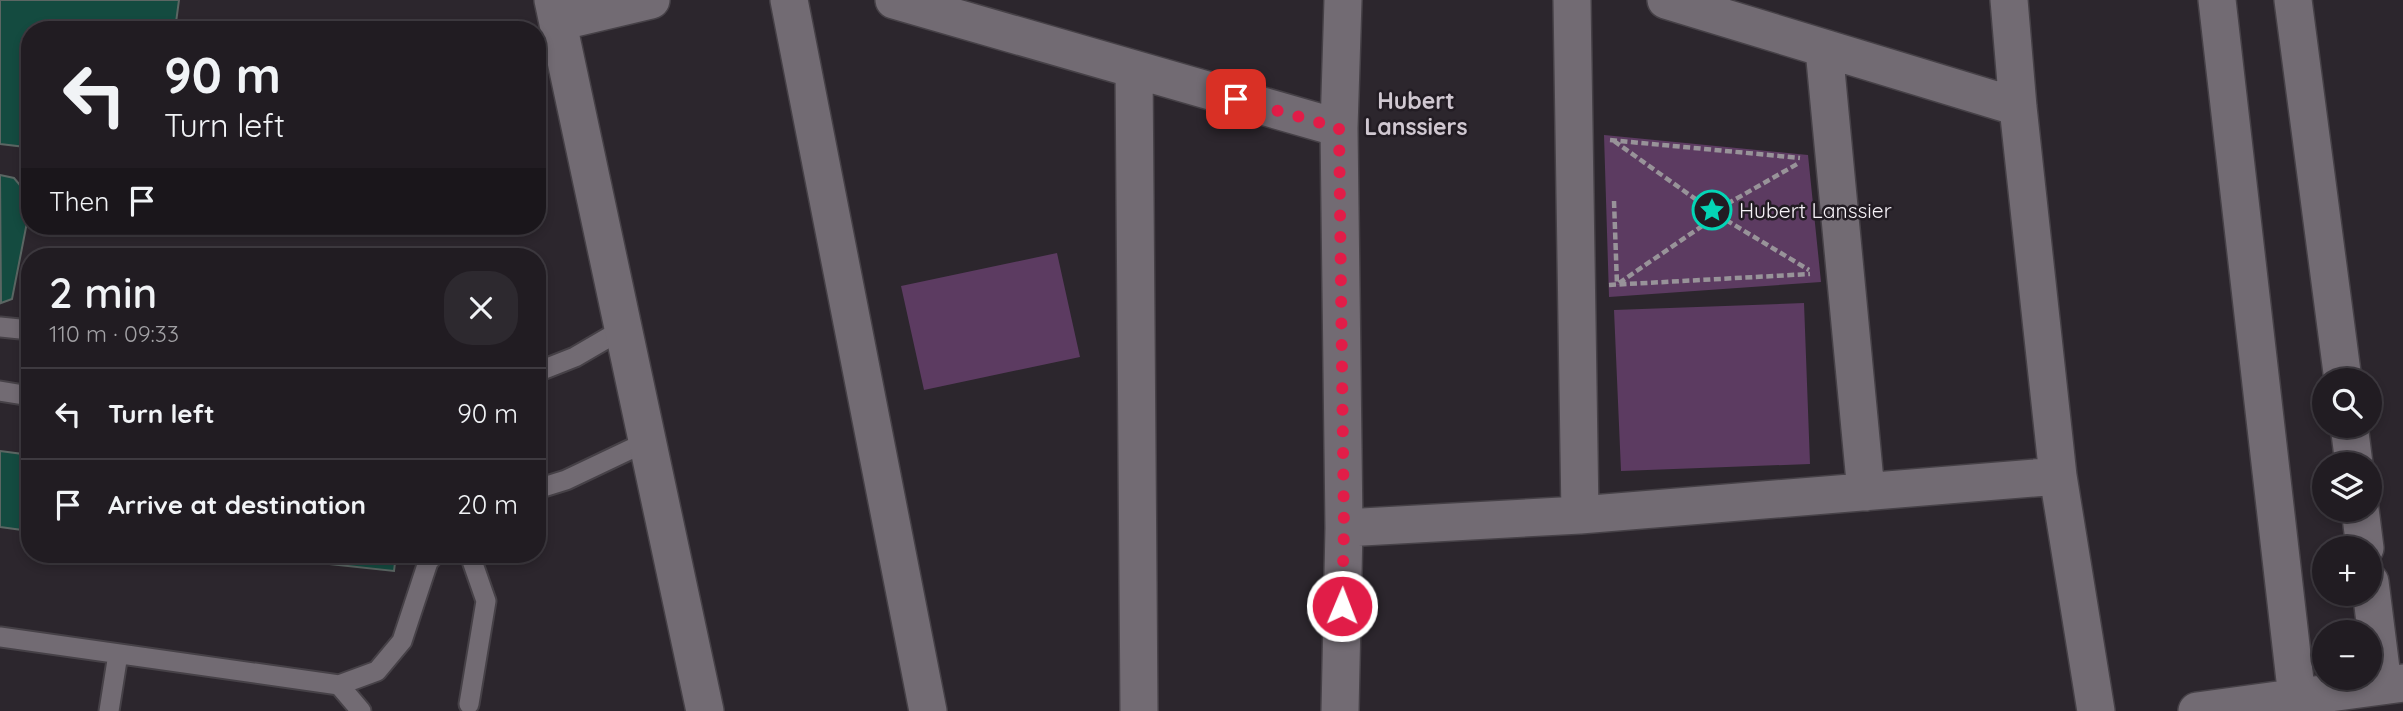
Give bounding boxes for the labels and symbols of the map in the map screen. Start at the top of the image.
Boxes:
pin [1206,69,1266,129]
district label: Hubert Lanssiers [1364,86,1468,141]
place icon: Hubert Lanssier [1691,189,1733,231]
place label: Hubert Lanssier [1739,197,1892,223]
position arrow [1305,569,1379,643]

